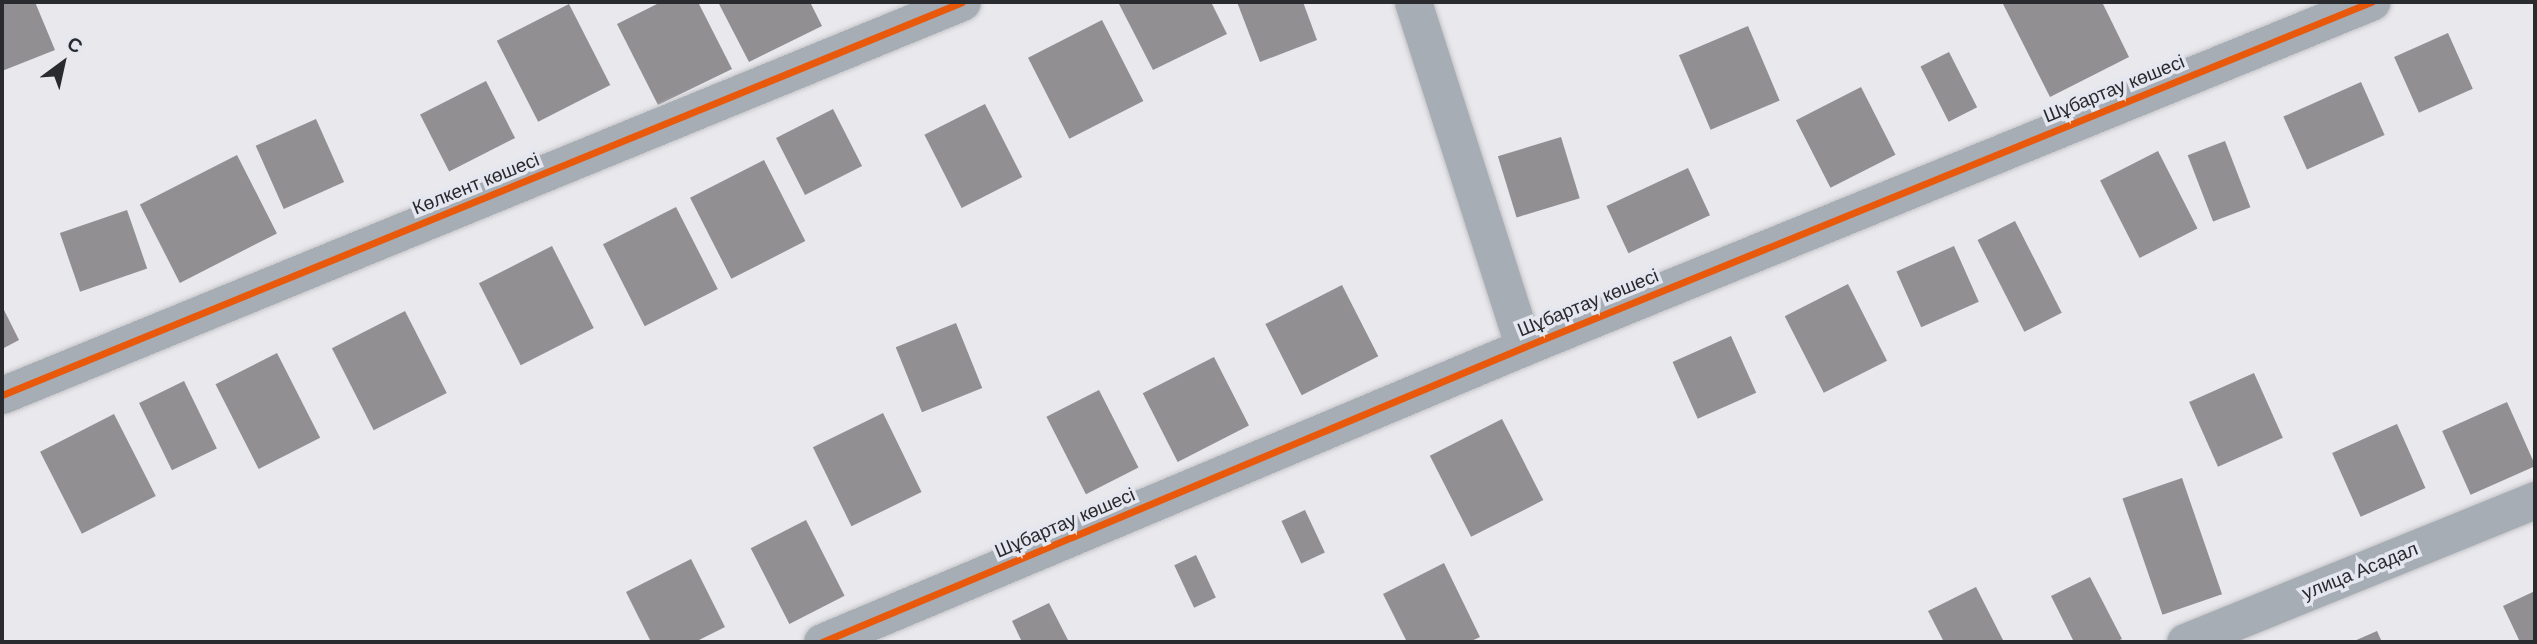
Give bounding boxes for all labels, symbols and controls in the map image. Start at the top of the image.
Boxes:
north arrow [28,28,98,98]
text: С [63,32,86,58]
street label: Шұбартау көшесі [2040,50,2188,128]
street label: Көлкент көшесі [409,148,543,220]
street label: Шұбартау көшесі [1514,264,1662,342]
street label: Шұбартау көшесі [991,483,1139,563]
street label: улица Асадал [2299,537,2421,605]

